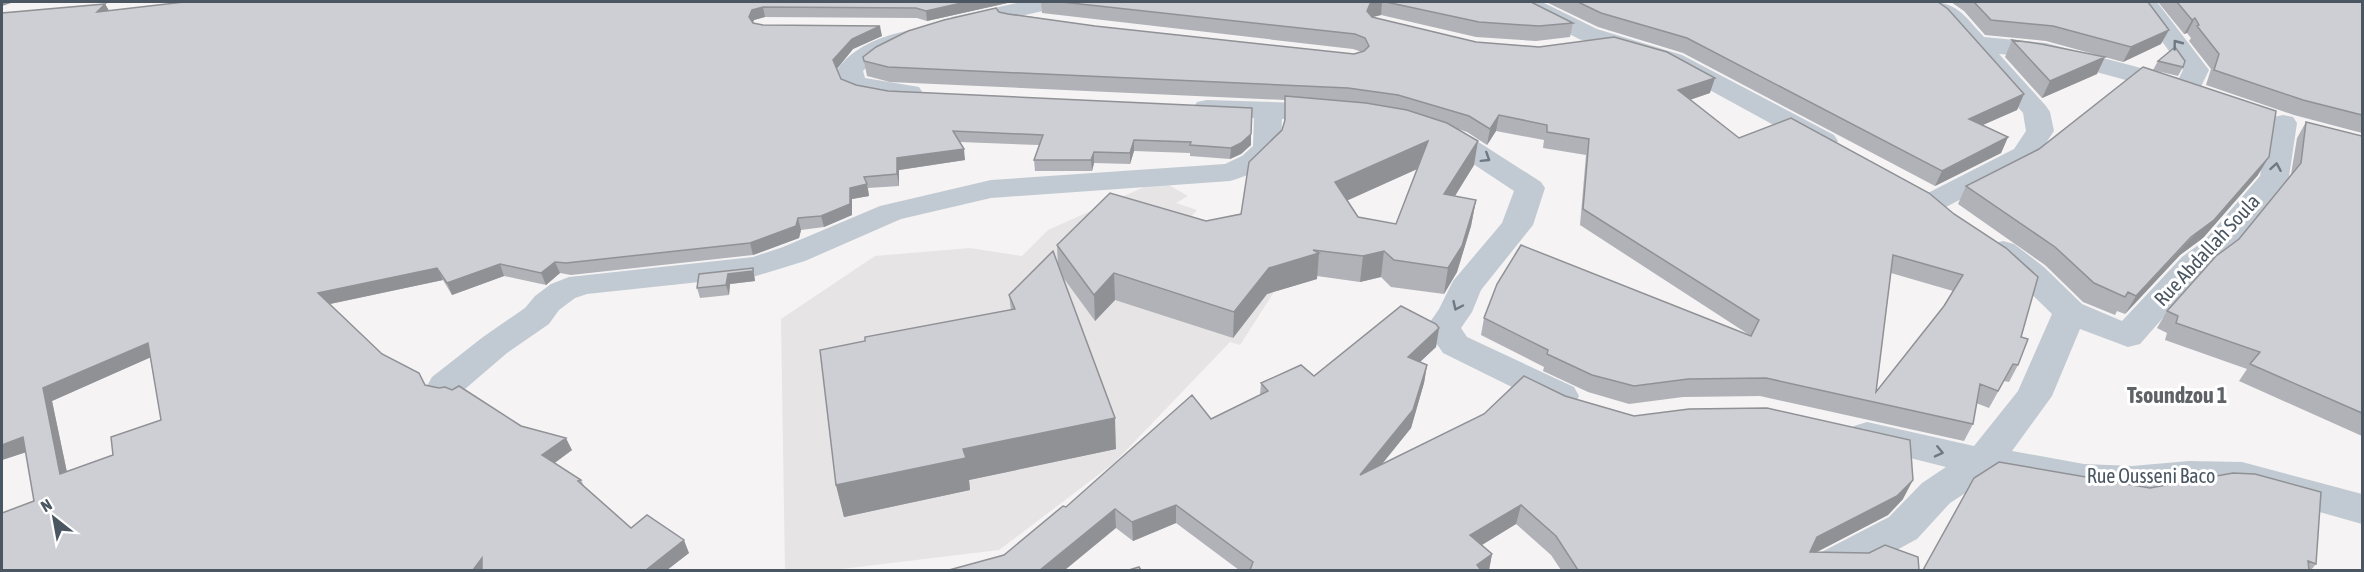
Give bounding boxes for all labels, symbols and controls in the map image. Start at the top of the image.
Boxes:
one-way arrow [2173,40,2184,51]
one-way arrow [1480,151,1490,163]
one-way arrow [2269,162,2282,172]
street label: Rue Abdallah Soula [2149,189,2264,310]
one-way arrow [1452,300,1464,311]
district label: Tsoundzou 1 [2127,382,2227,408]
one-way arrow [1934,445,1944,458]
street label: Rue Ousseni Baco [2087,464,2215,487]
north arrow [24,488,84,548]
text: N [38,495,55,515]

